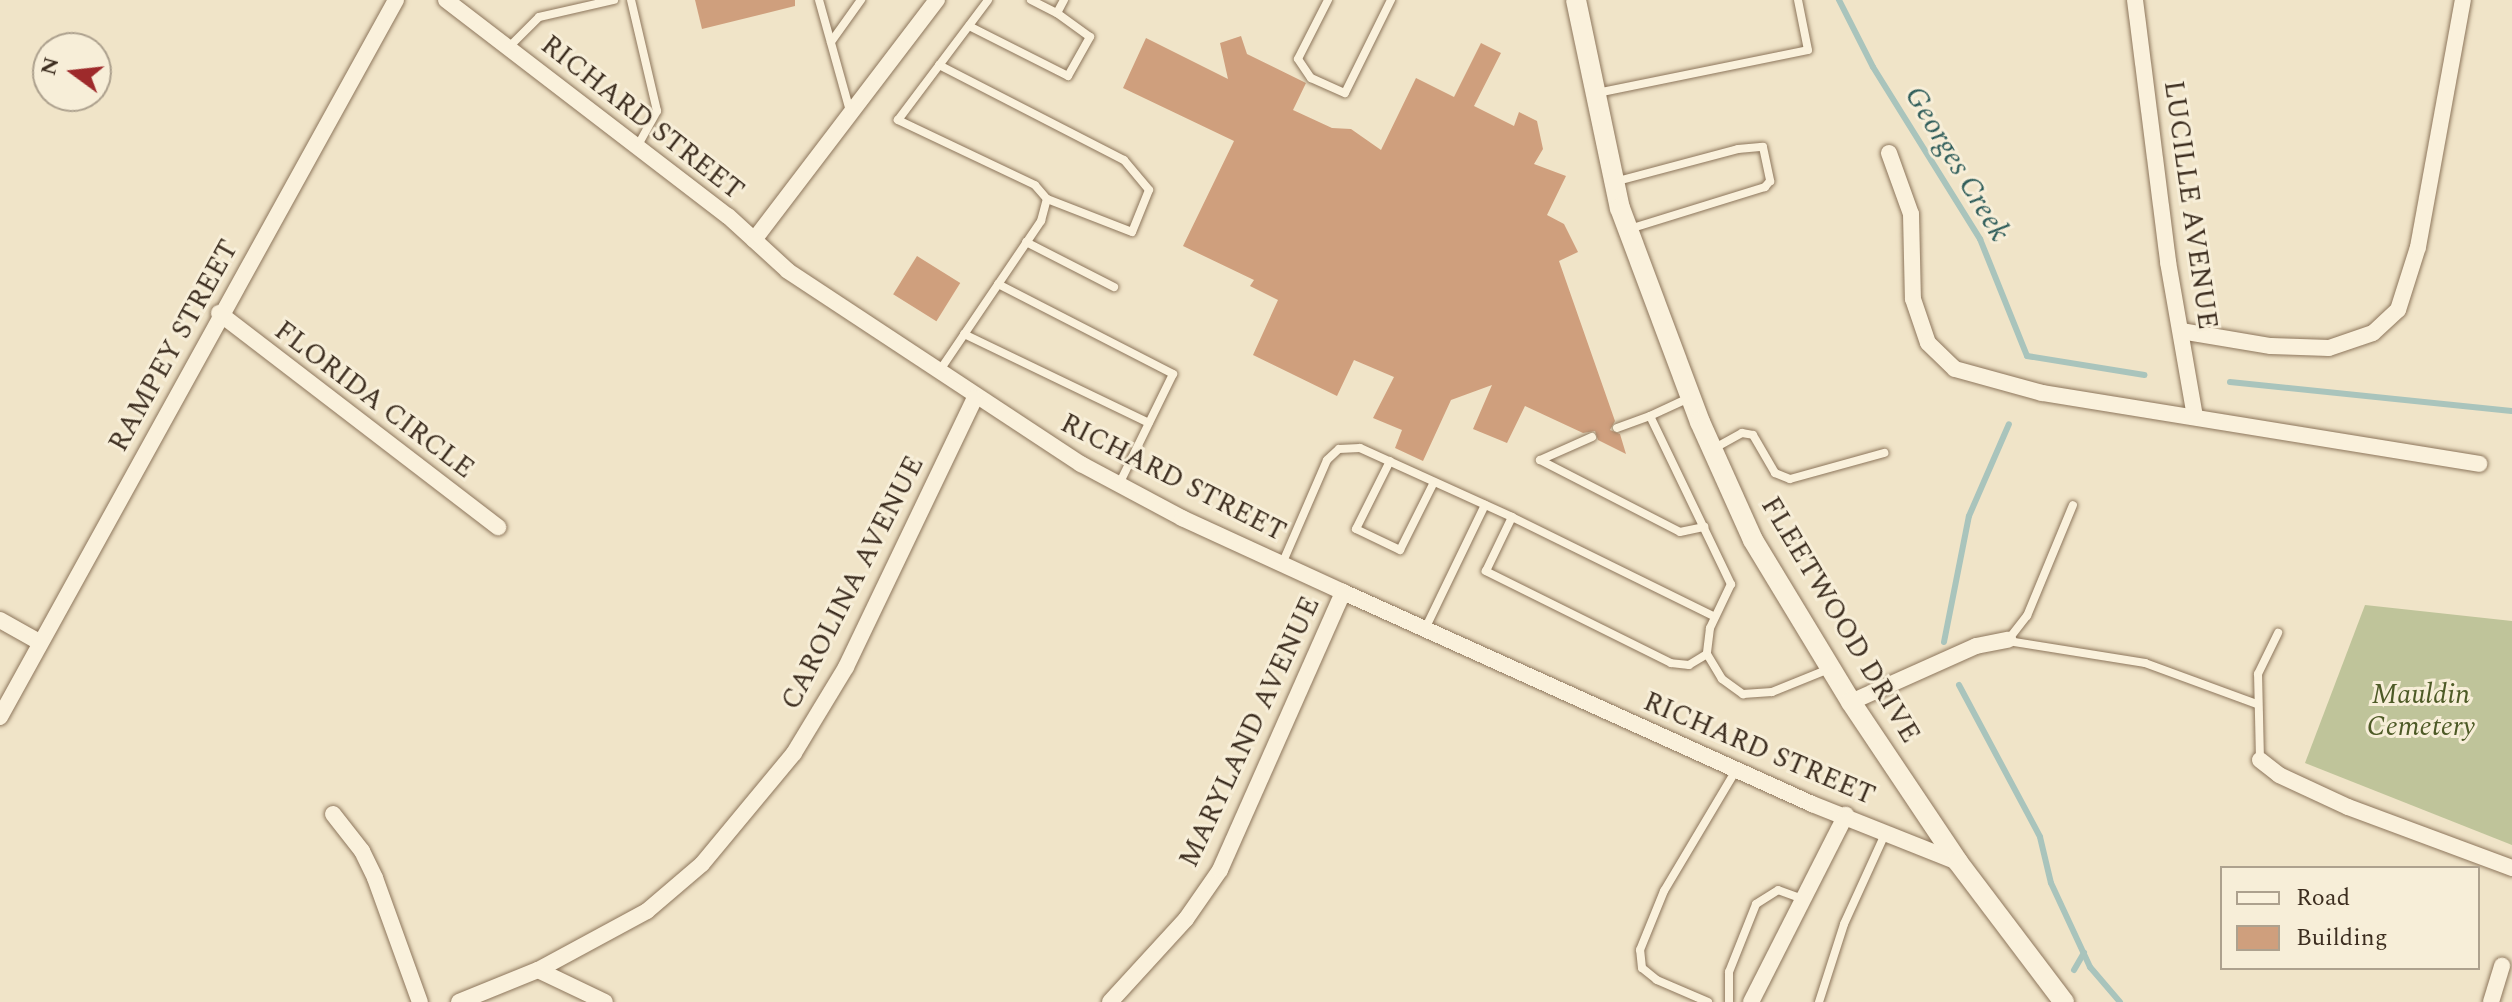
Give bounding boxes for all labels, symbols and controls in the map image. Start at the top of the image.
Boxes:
street label: RICHARD STREET [534,28,750,208]
north arrow [32,32,112,112]
text: N [32,53,69,79]
street label: LUCILLE AVENUE [2156,78,2224,332]
water label: Georges Creek [1897,80,2017,248]
street label: RAMPEY STREET [102,234,246,458]
street label: FLORIDA CIRCLE [267,314,481,486]
street label: RICHARD STREET [1055,407,1291,549]
street label: CAROLINA AVENUE [774,451,932,715]
street label: FLEETWOOD DRIVE [1753,491,1927,749]
street label: MARYLAND AVENUE [1172,591,1328,873]
park label: Mauldin Cemetery [2367,678,2475,744]
street label: RICHARD STREET [1638,685,1880,813]
legend [2220,866,2480,970]
text: Road [2296,880,2350,916]
text: Building [2296,920,2388,956]

